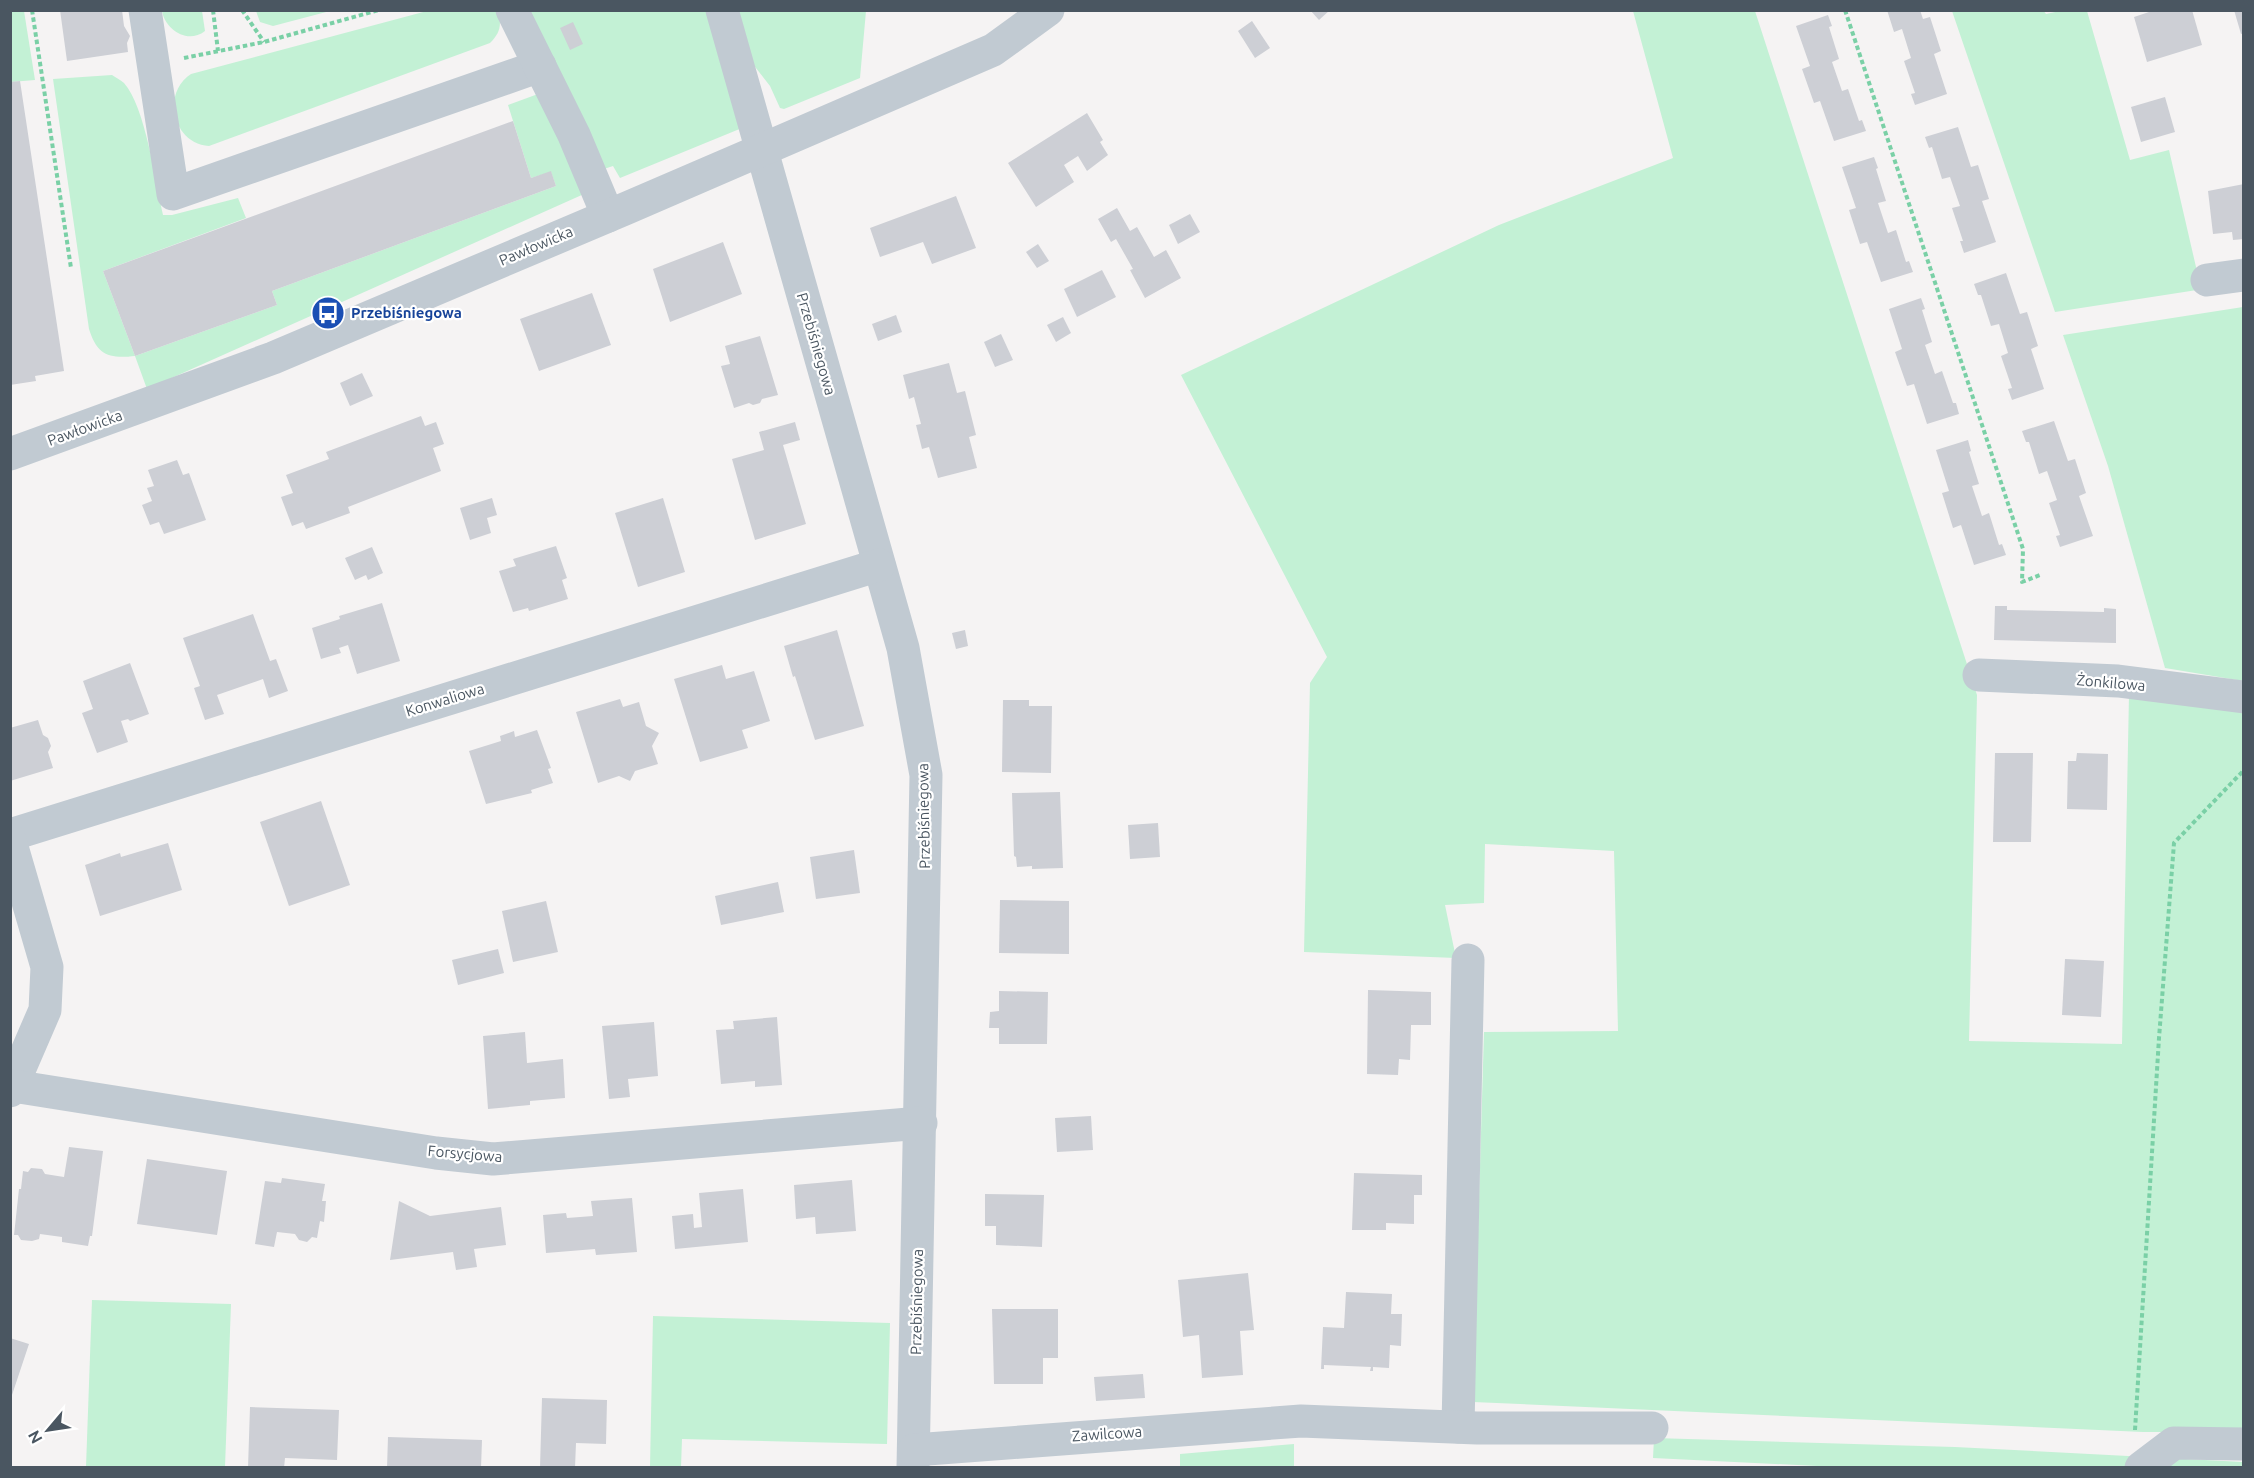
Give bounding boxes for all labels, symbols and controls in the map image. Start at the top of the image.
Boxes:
street label: Pawłowicka [496,222,575,269]
street label: Przebiśniegowa [794,291,839,397]
bus stop icon: Przebiśniegowa [310,295,346,331]
place label: Przebiśniegowa [351,304,462,321]
street label: Pawłowicka [45,406,125,449]
street label: Żonkilowa [2076,671,2146,694]
street label: Konwaliowa [404,680,486,720]
street label: Przebiśniegowa [914,763,933,869]
street label: Forsycjowa [427,1142,503,1165]
street label: Przebiśniegowa [907,1249,926,1355]
north arrow [18,1400,78,1460]
street label: Zawilcowa [1071,1423,1143,1444]
text: N [24,1428,46,1447]

